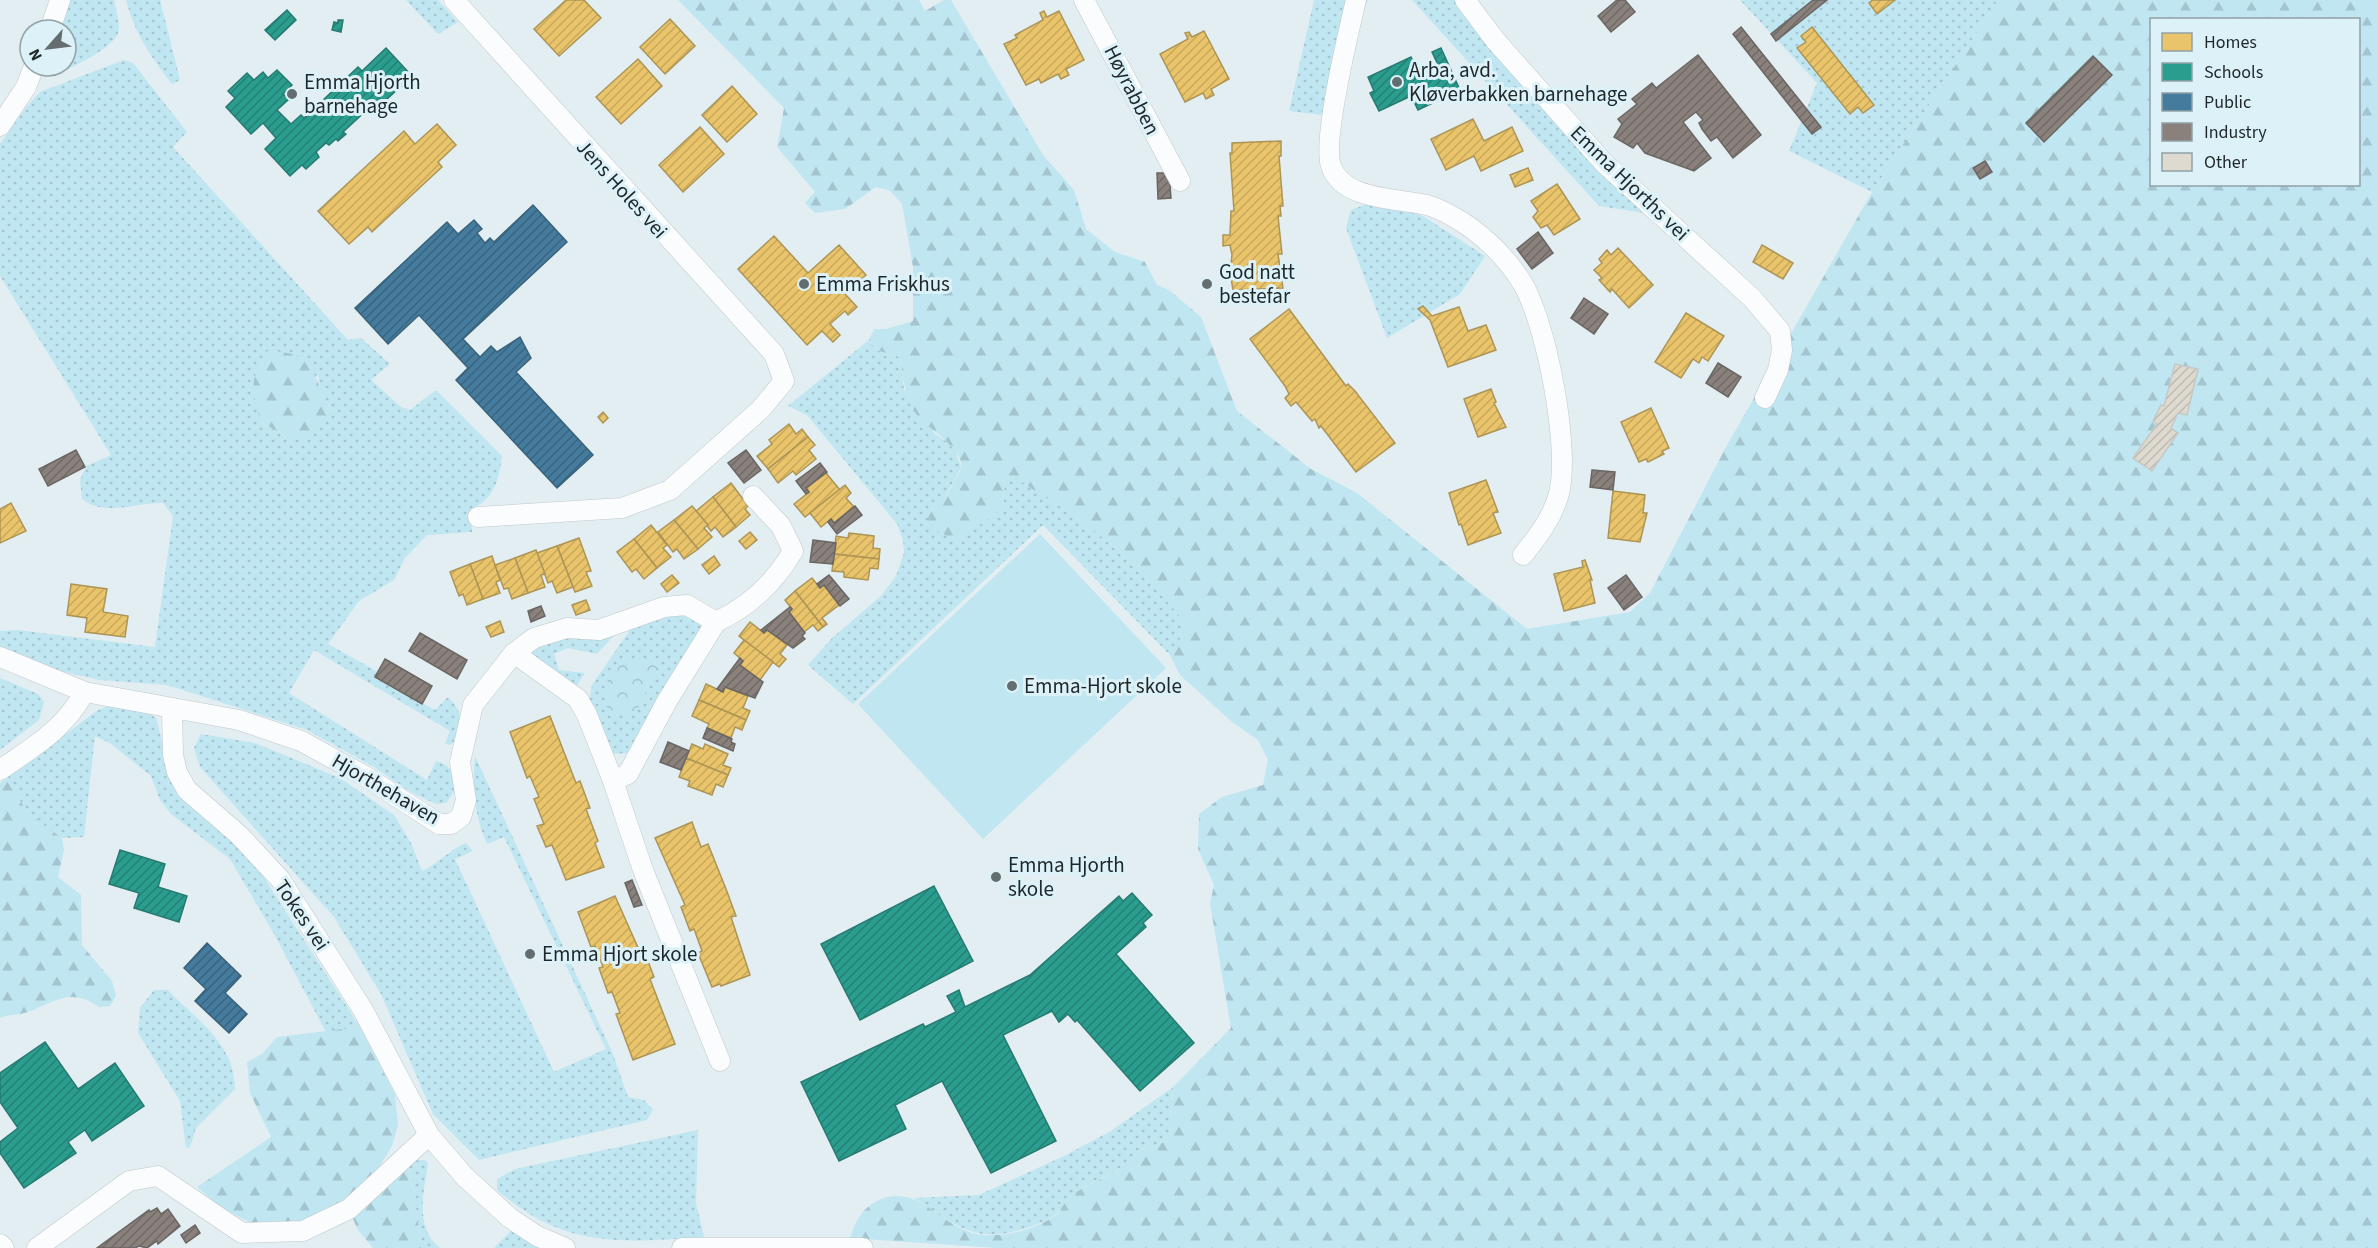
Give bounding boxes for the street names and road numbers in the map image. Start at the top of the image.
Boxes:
street label: Høyrabben [1097,40,1167,140]
street label: Emma Hjorths vei [1564,118,1696,248]
street label: Jens Holes vei [569,133,675,245]
street label: Hjorthehaven [326,746,446,832]
street label: Tokes vei [267,873,337,957]

